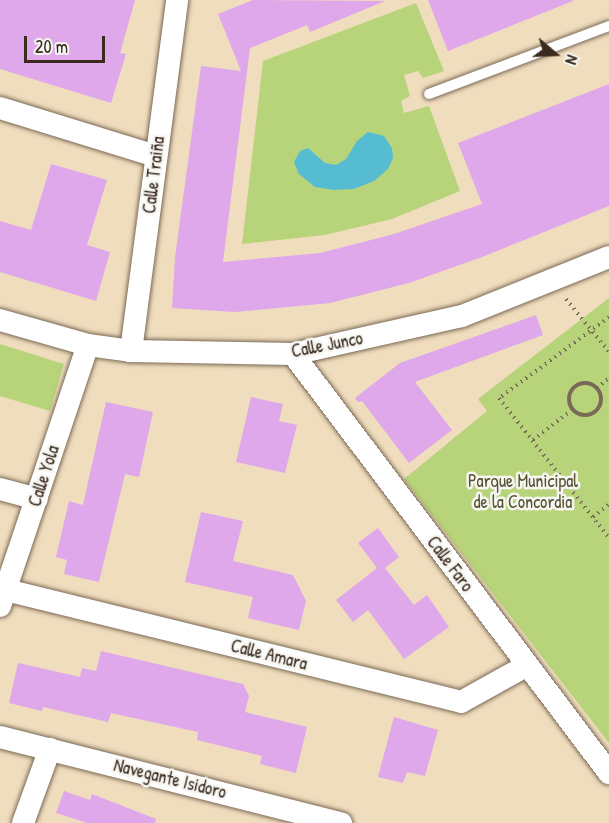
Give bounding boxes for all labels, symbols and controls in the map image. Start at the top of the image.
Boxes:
scale bar [27,24,108,62]
north arrow [525,24,585,84]
text: 20 m [35,34,68,59]
text: N [560,52,584,67]
street label: Calle Traiña [139,135,169,215]
street label: Calle Junco [289,328,365,362]
street label: Calle Yola [24,443,64,509]
park label: Parque Municipal de la Concordia [468,471,578,514]
street label: Calle Faro [422,532,478,596]
street label: Calle Amara [229,635,309,675]
street label: Navegante Isidoro [111,755,229,803]

